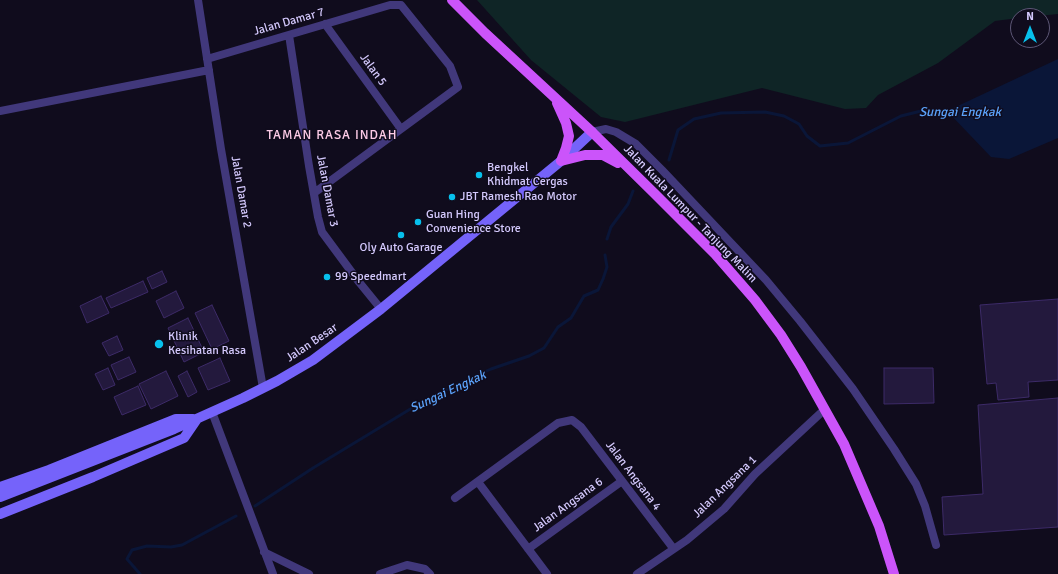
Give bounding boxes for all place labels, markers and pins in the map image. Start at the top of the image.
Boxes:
place label: Bengkel Khidmat Cergas [487,161,568,189]
marker: Bengkel Khidmat Cergas [474,170,484,180]
place label: JBT Ramesh Rao Motor [460,190,577,204]
marker: JBT Ramesh Rao Motor [447,192,457,202]
place label: Guan Hing Convenience Store [426,208,521,236]
marker: Guan Hing Convenience Store [413,217,423,227]
marker: Oly Auto Garage [396,230,406,240]
place label: Oly Auto Garage [360,241,442,255]
place label: 99 Speedmart [335,270,407,284]
marker: 99 Speedmart [322,272,332,282]
place label: Klinik Kesihatan Rasa [168,330,246,358]
marker: Klinik Kesihatan Rasa [153,338,165,350]

